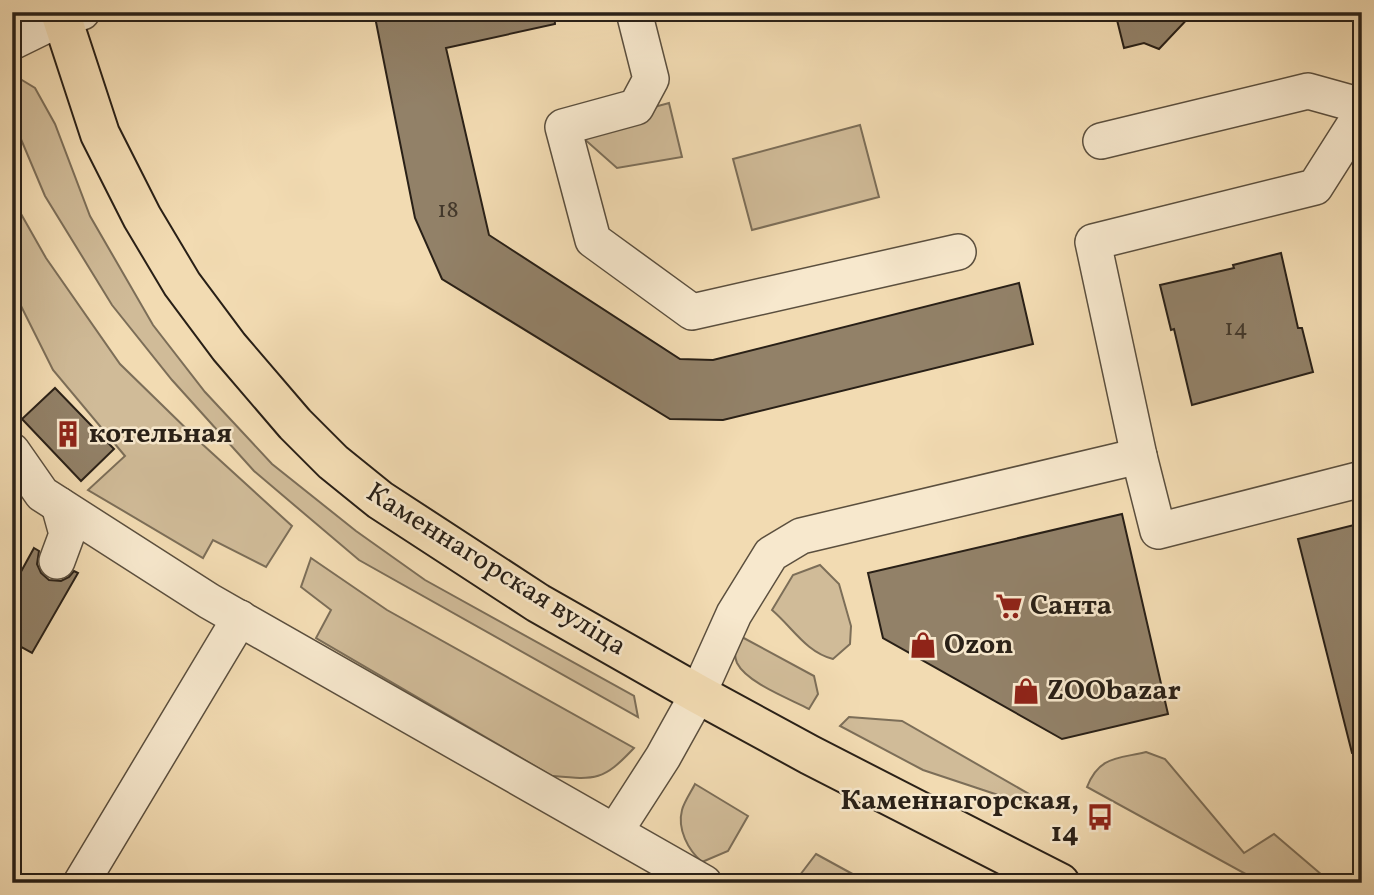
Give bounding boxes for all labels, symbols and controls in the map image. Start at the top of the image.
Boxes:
house number: 18 [437,194,459,228]
house number: 14 [1224,312,1248,346]
place label: котельная [89,415,232,454]
building icon: котельная [53,419,83,449]
street label: Каменнагорская вуліца [358,474,634,666]
place label: Санта [1030,587,1112,626]
supermarket icon: Санта [994,591,1024,621]
place label: Ozon [944,626,1014,665]
shop icon: Ozon [908,630,938,660]
place label: ZOObazar [1047,672,1181,711]
shop icon: ZOObazar [1011,676,1041,706]
place label: Каменнагорская, 14 [841,782,1079,853]
bus stop icon: Каменнагорская, 14 [1085,802,1115,832]

